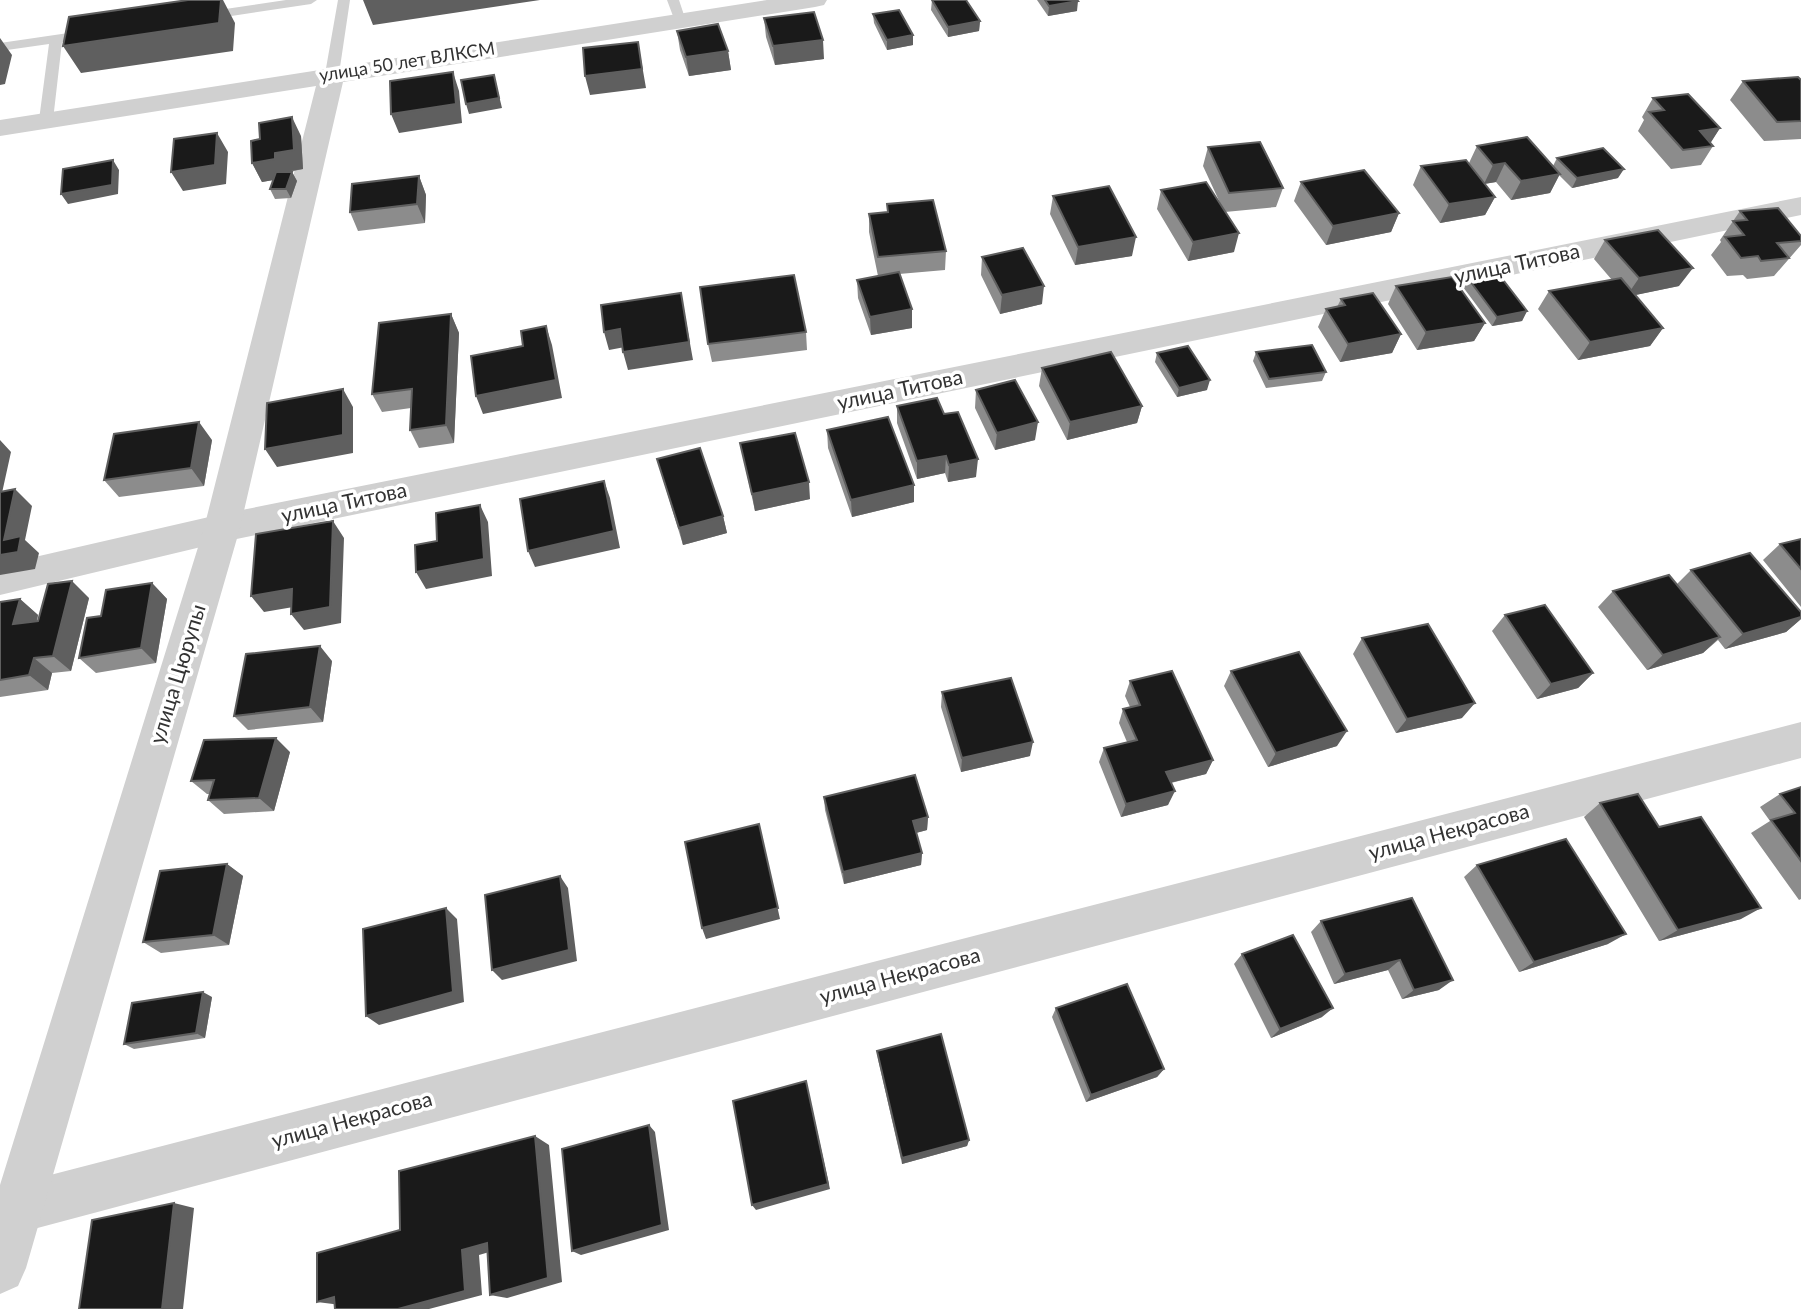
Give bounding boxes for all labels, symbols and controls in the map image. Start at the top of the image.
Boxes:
street label: улица 50 лет ВЛКСМ [317,36,496,86]
street label: улица Титова [1452,237,1582,288]
street label: улица Титова [835,363,965,414]
street label: улица Титова [279,476,409,527]
street label: улица Цюрупы [143,601,210,746]
street label: улица Некрасова [1366,797,1532,864]
street label: улица Некрасова [817,941,983,1008]
street label: улица Некрасова [269,1085,435,1152]

